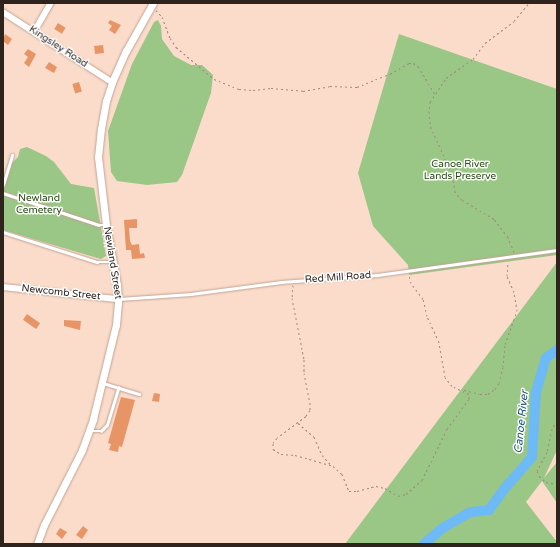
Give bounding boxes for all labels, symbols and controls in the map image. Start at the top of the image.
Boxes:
street label: Kingsley Road [26,24,90,70]
park label: Canoe River Lands Preserve [424,158,496,182]
park label: Newland Cemetery [16,192,62,216]
street label: Newland Street [100,226,124,300]
street label: Red Mill Road [304,270,372,286]
street label: Newcomb Street [21,283,101,303]
water label: Canoe River [512,390,532,454]

